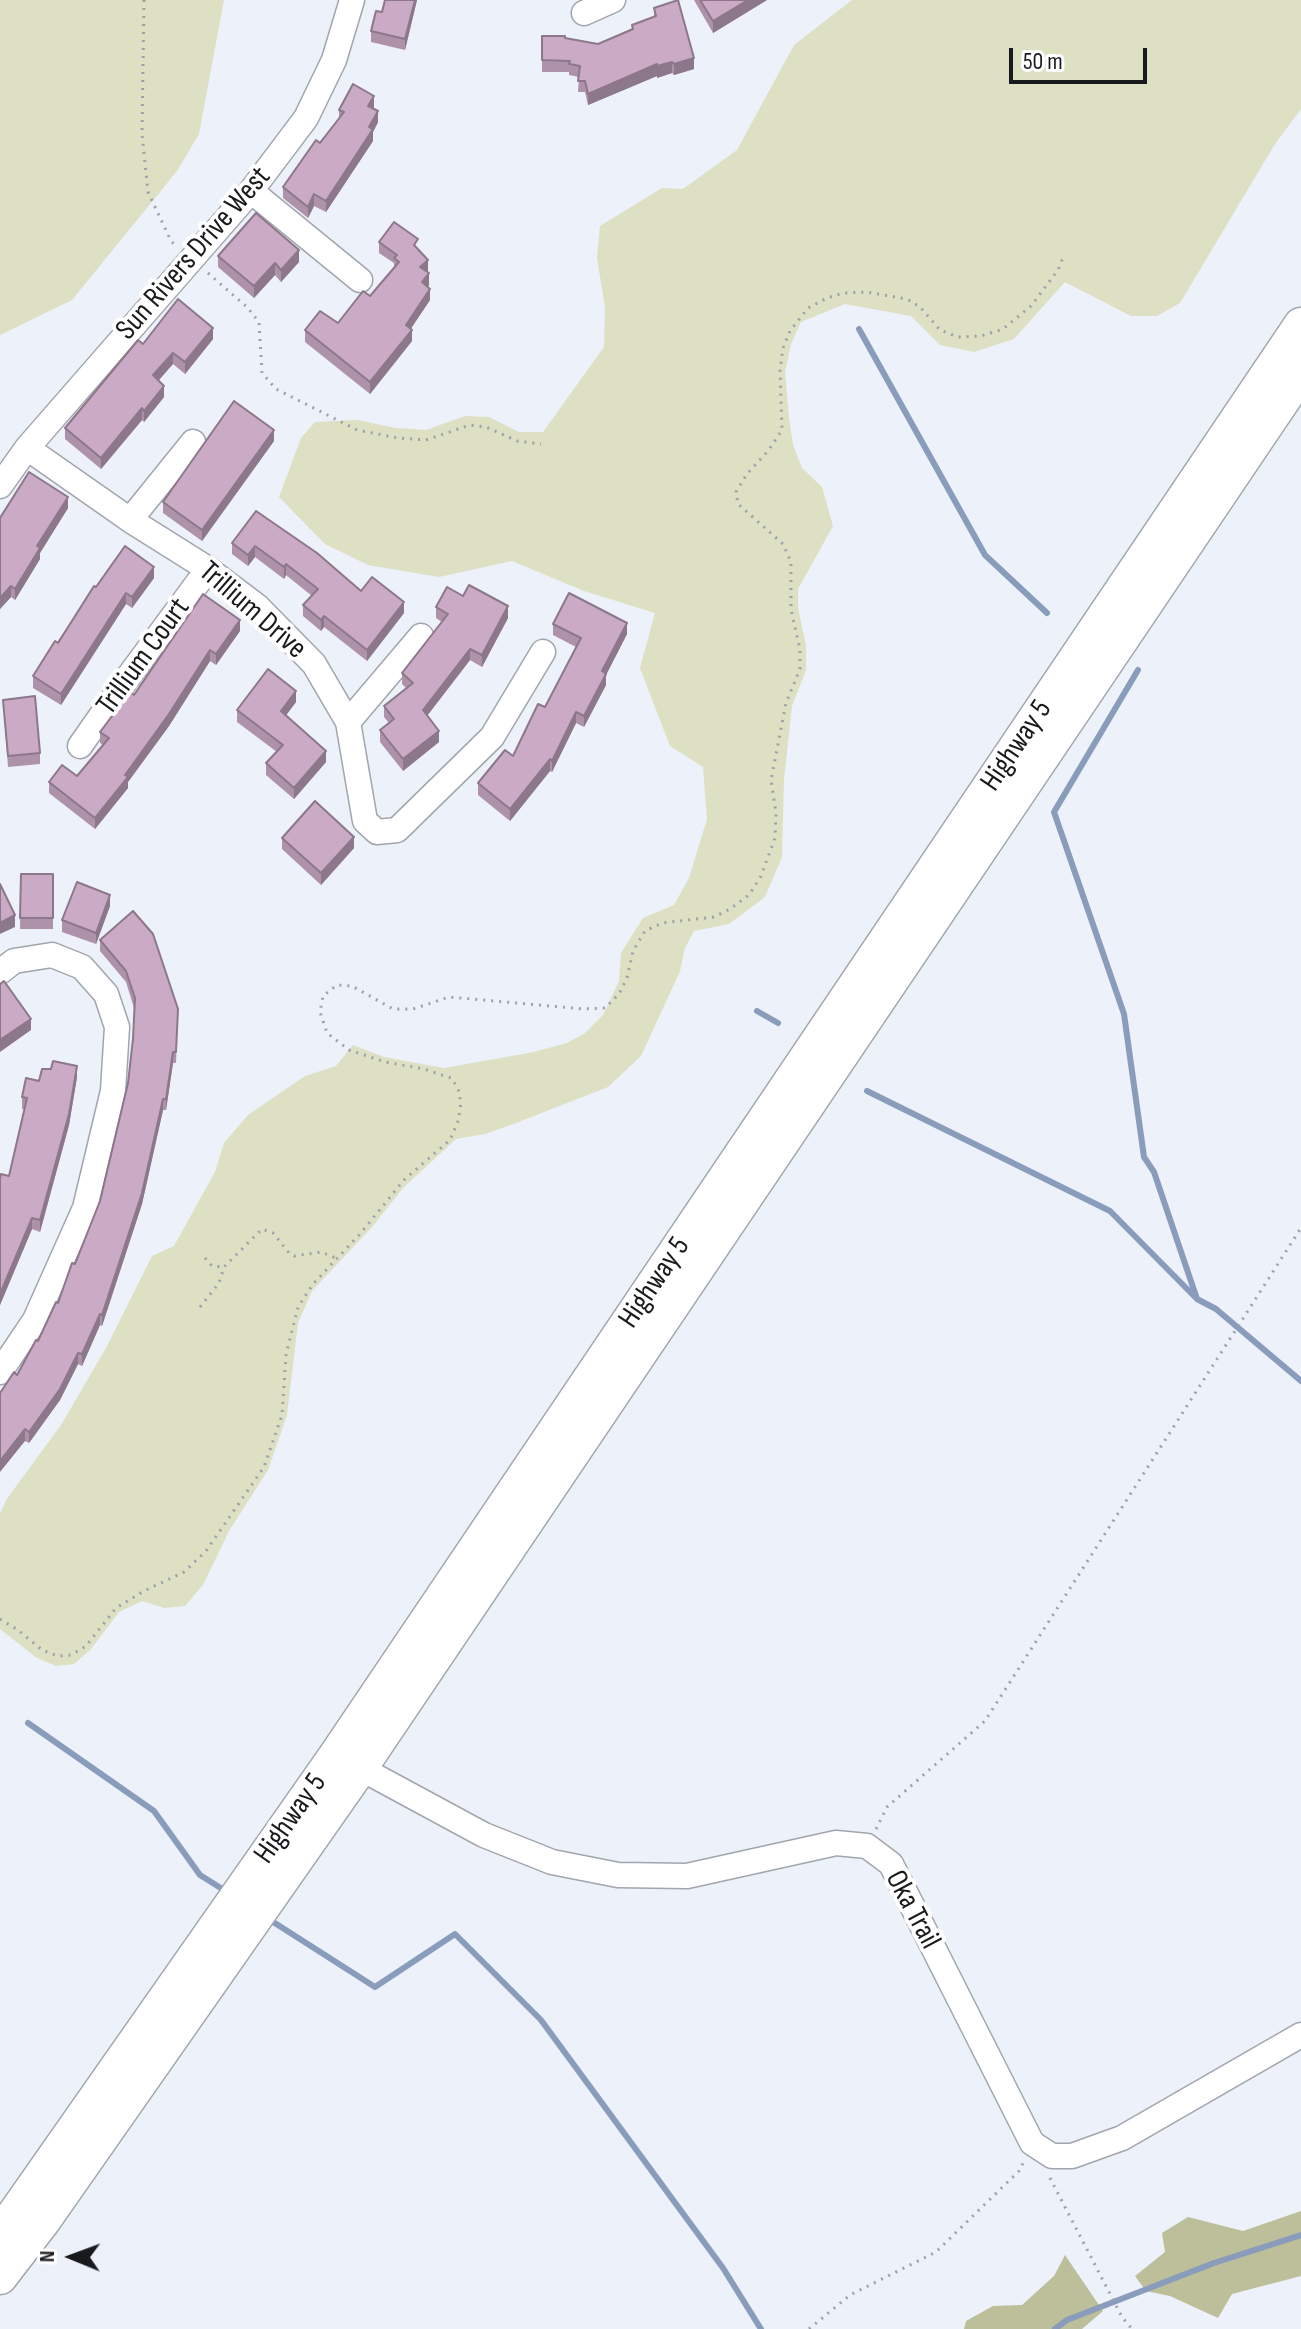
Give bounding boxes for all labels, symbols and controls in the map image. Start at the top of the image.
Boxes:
scale bar [1013,32,1151,82]
text: 50 m [1023,47,1063,76]
street label: Sun Rivers Drive West [109,160,279,348]
street label: Trillium Drive [191,555,313,667]
street label: Trillium Court [90,592,198,722]
street label: Highway 5 [974,694,1060,798]
street label: Highway 5 [612,1231,698,1335]
street label: Highway 5 [247,1767,335,1871]
street label: Oka Trail [877,1865,947,1955]
north arrow [32,2217,112,2297]
text: N [34,2250,61,2263]

